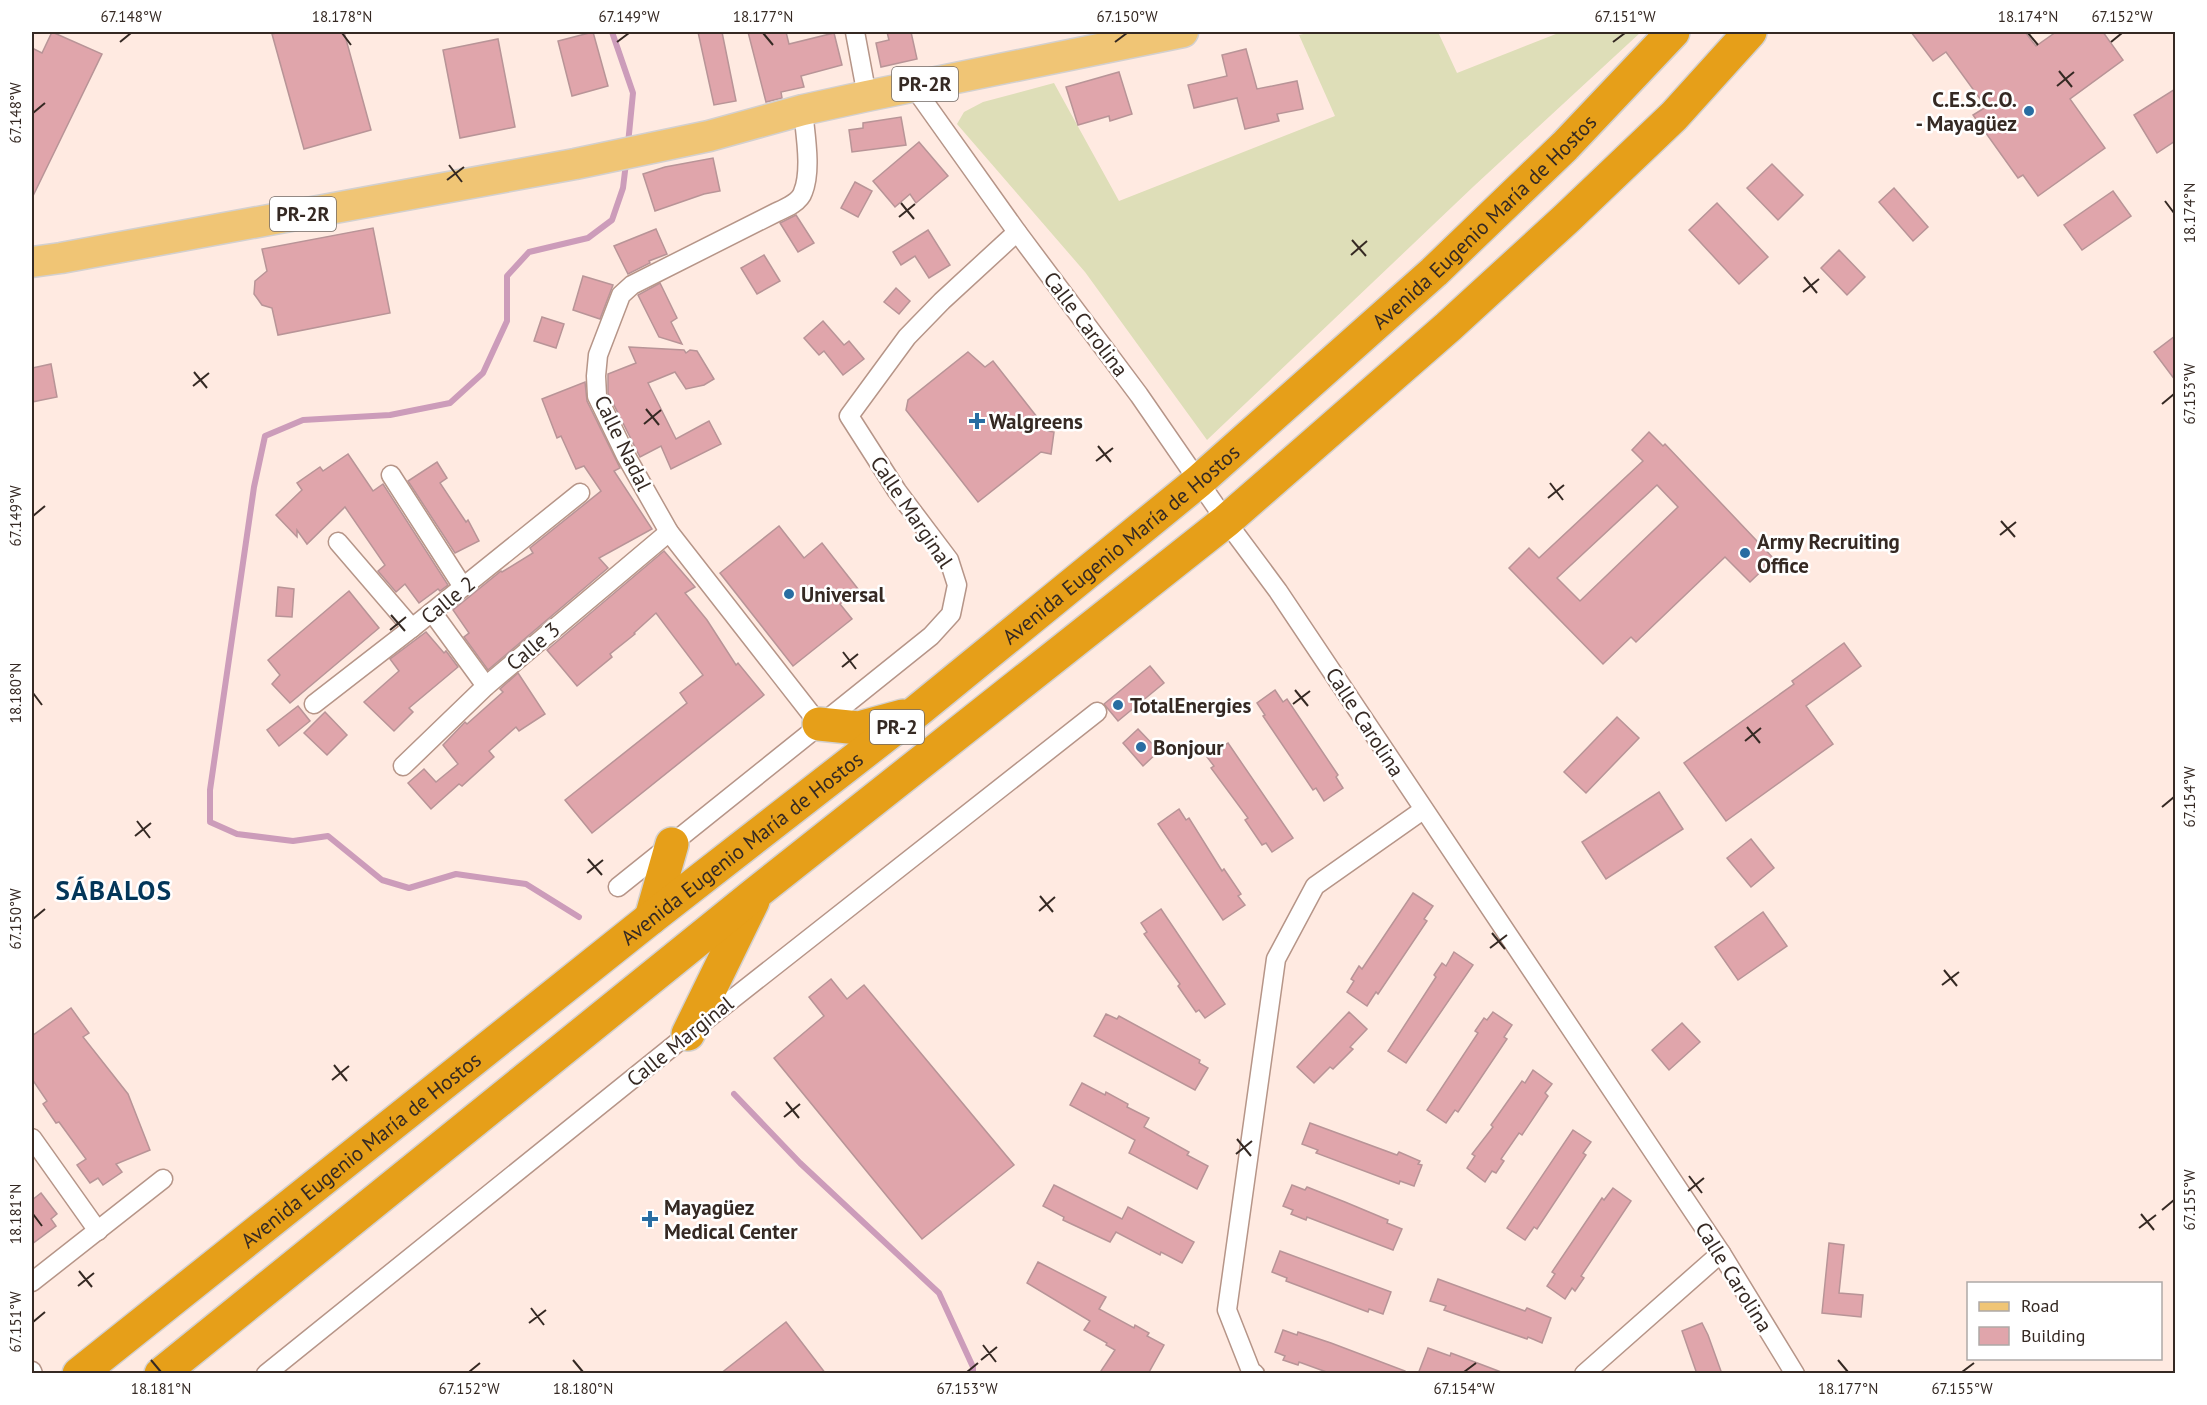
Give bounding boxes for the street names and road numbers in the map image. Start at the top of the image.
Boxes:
road number: PR-2R [892,67,958,101]
street label: Avenida Eugenio María de Hostos [1366,108,1602,335]
road number: PR-2R [270,197,336,231]
street label: Calle Carolina [1038,266,1134,382]
street label: Calle Nadal [588,391,658,495]
street label: Avenida Eugenio María de Hostos [996,438,1245,650]
street label: Calle Marginal [865,451,959,573]
street label: Calle 2 [415,570,481,630]
street label: Calle 3 [501,616,565,676]
street label: Calle Carolina [1320,662,1410,782]
road number: PR-2 [870,710,924,744]
street label: Avenida Eugenio María de Hostos [615,745,868,951]
street label: Calle Marginal [621,990,739,1092]
street label: Avenida Eugenio María de Hostos [235,1046,486,1254]
street label: Calle Carolina [1690,1217,1778,1337]

